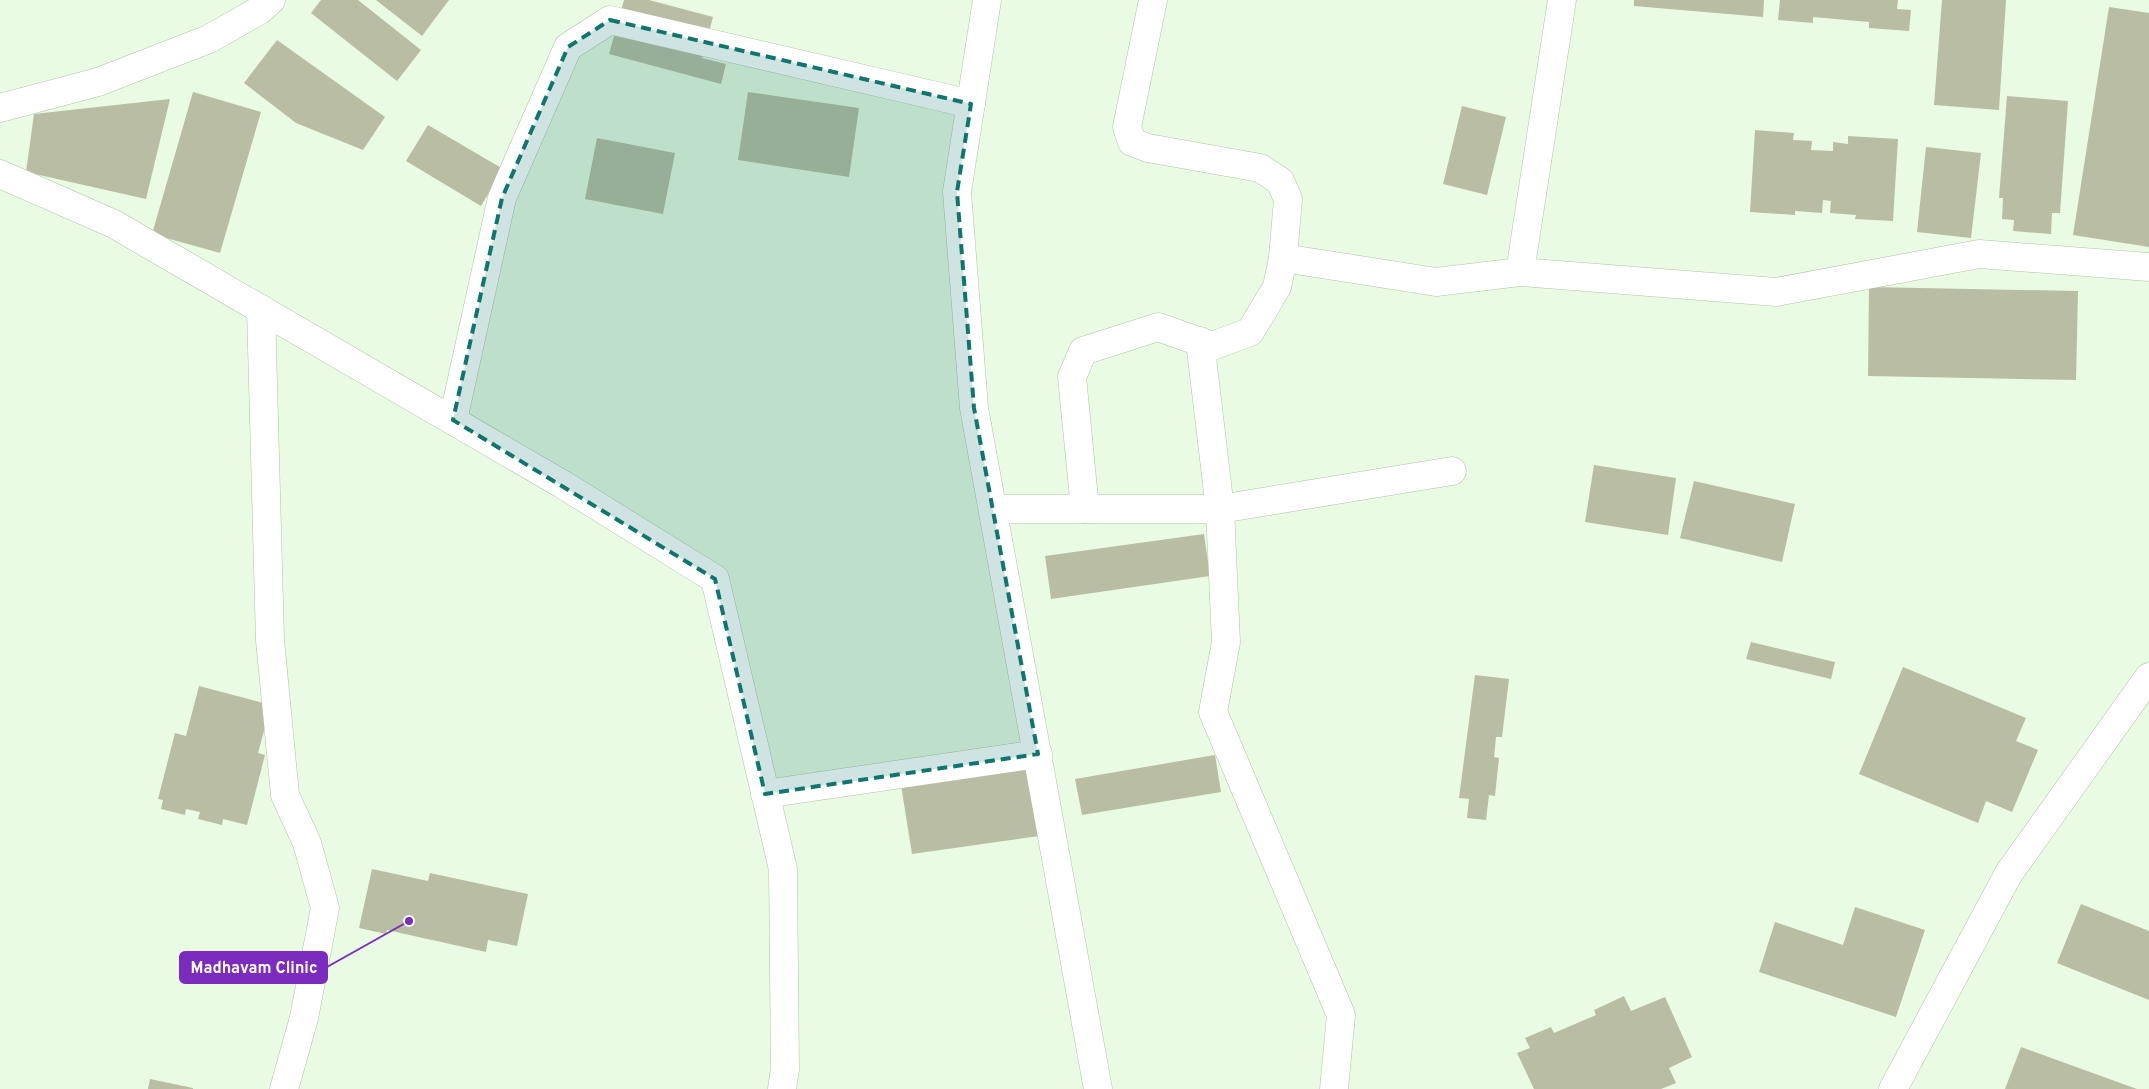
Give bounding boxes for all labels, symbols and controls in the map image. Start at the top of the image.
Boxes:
callout: Madhavam Clinic [180,952,327,983]
text: Madhavam Clinic [190,959,318,979]

